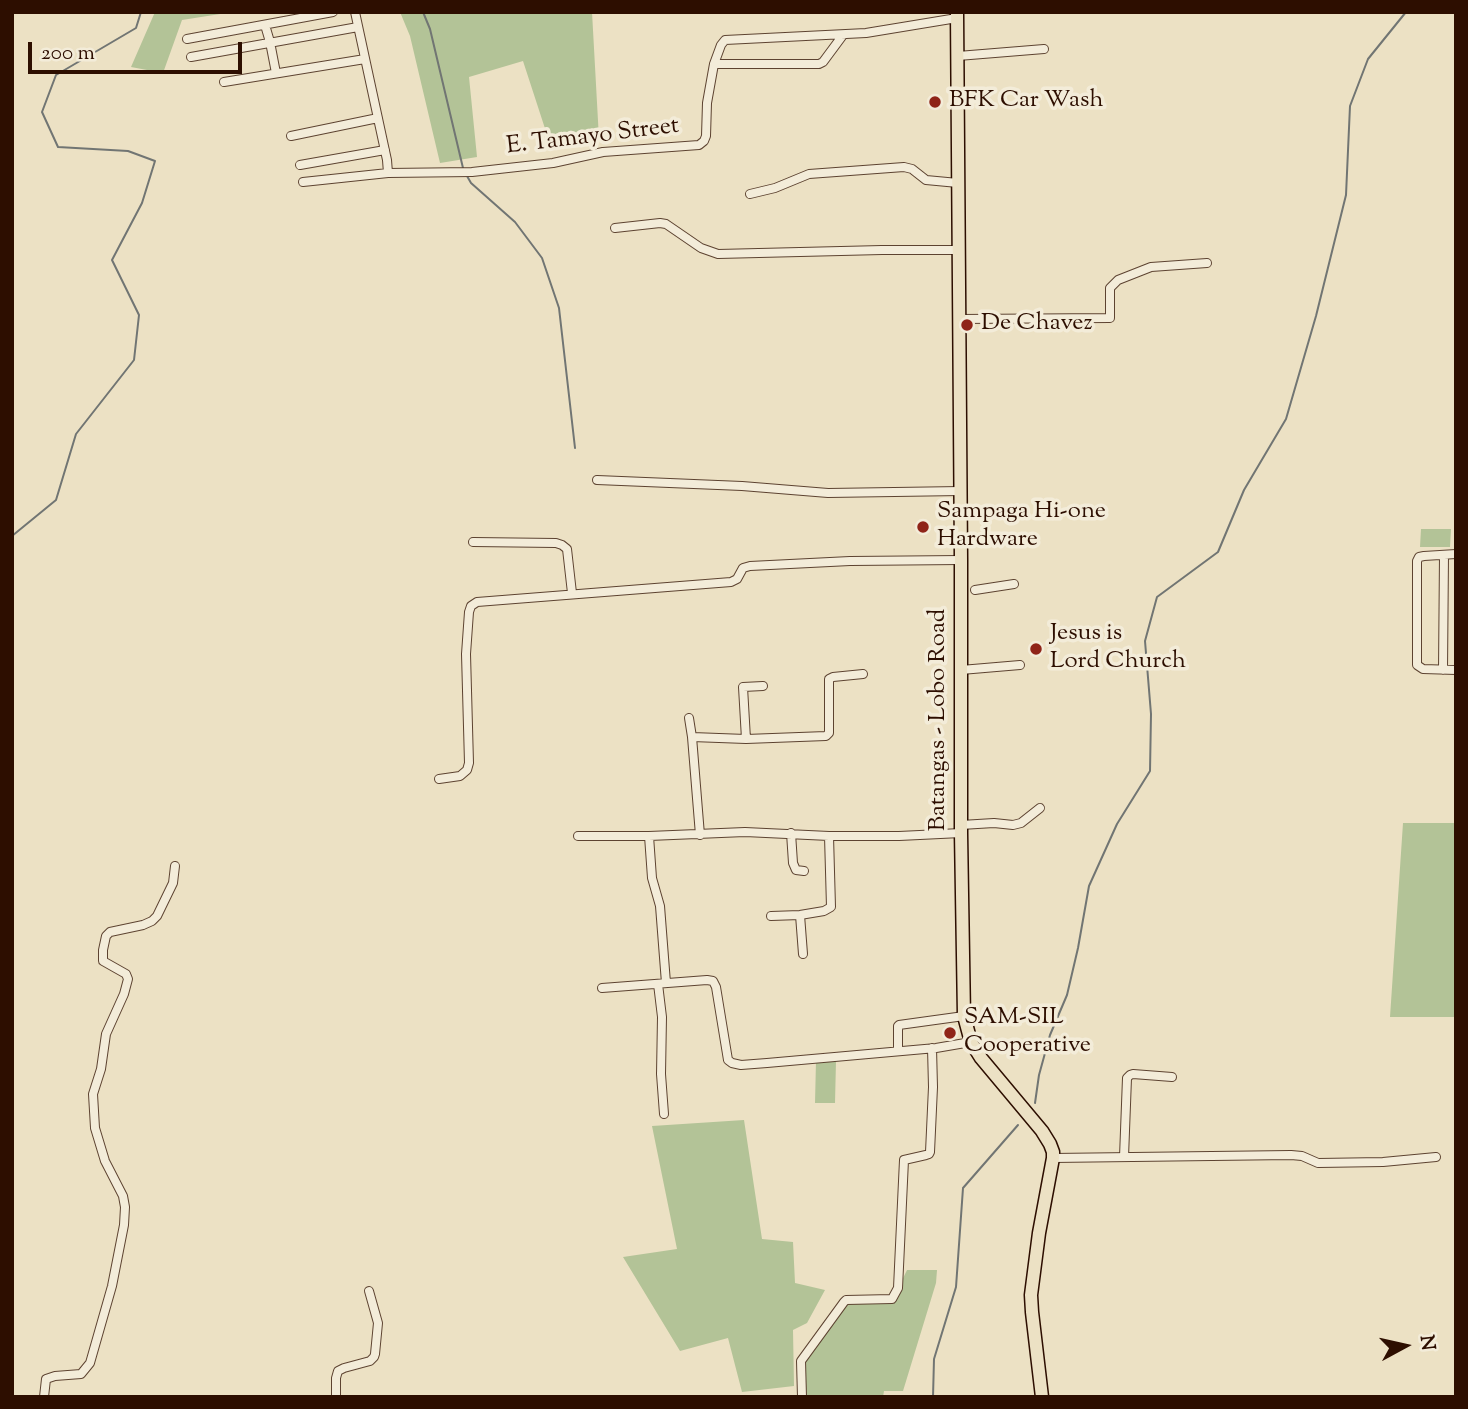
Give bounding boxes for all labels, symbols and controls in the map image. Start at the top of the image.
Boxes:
scale bar [32,28,245,72]
text: 200 m [41,39,95,69]
place label: BFK Car Wash [949,88,1104,116]
marker: BFK Car Wash [927,94,943,110]
street label: E. Tamayo Street [505,113,681,163]
place label: De Chavez [981,311,1093,339]
marker: De Chavez [959,317,975,333]
place label: Sampaga Hi-one Hardware [937,499,1106,555]
marker: Sampaga Hi-one Hardware [915,519,931,535]
street label: Batangas - Lobo Road [926,609,954,831]
place label: Jesus is Lord Church [1050,621,1186,677]
marker: Jesus is Lord Church [1028,641,1044,657]
place label: SAM-SIL Cooperative [964,1005,1091,1061]
marker: SAM-SIL Cooperative [942,1025,958,1041]
north arrow [1370,1311,1440,1381]
text: N [1412,1334,1441,1352]

